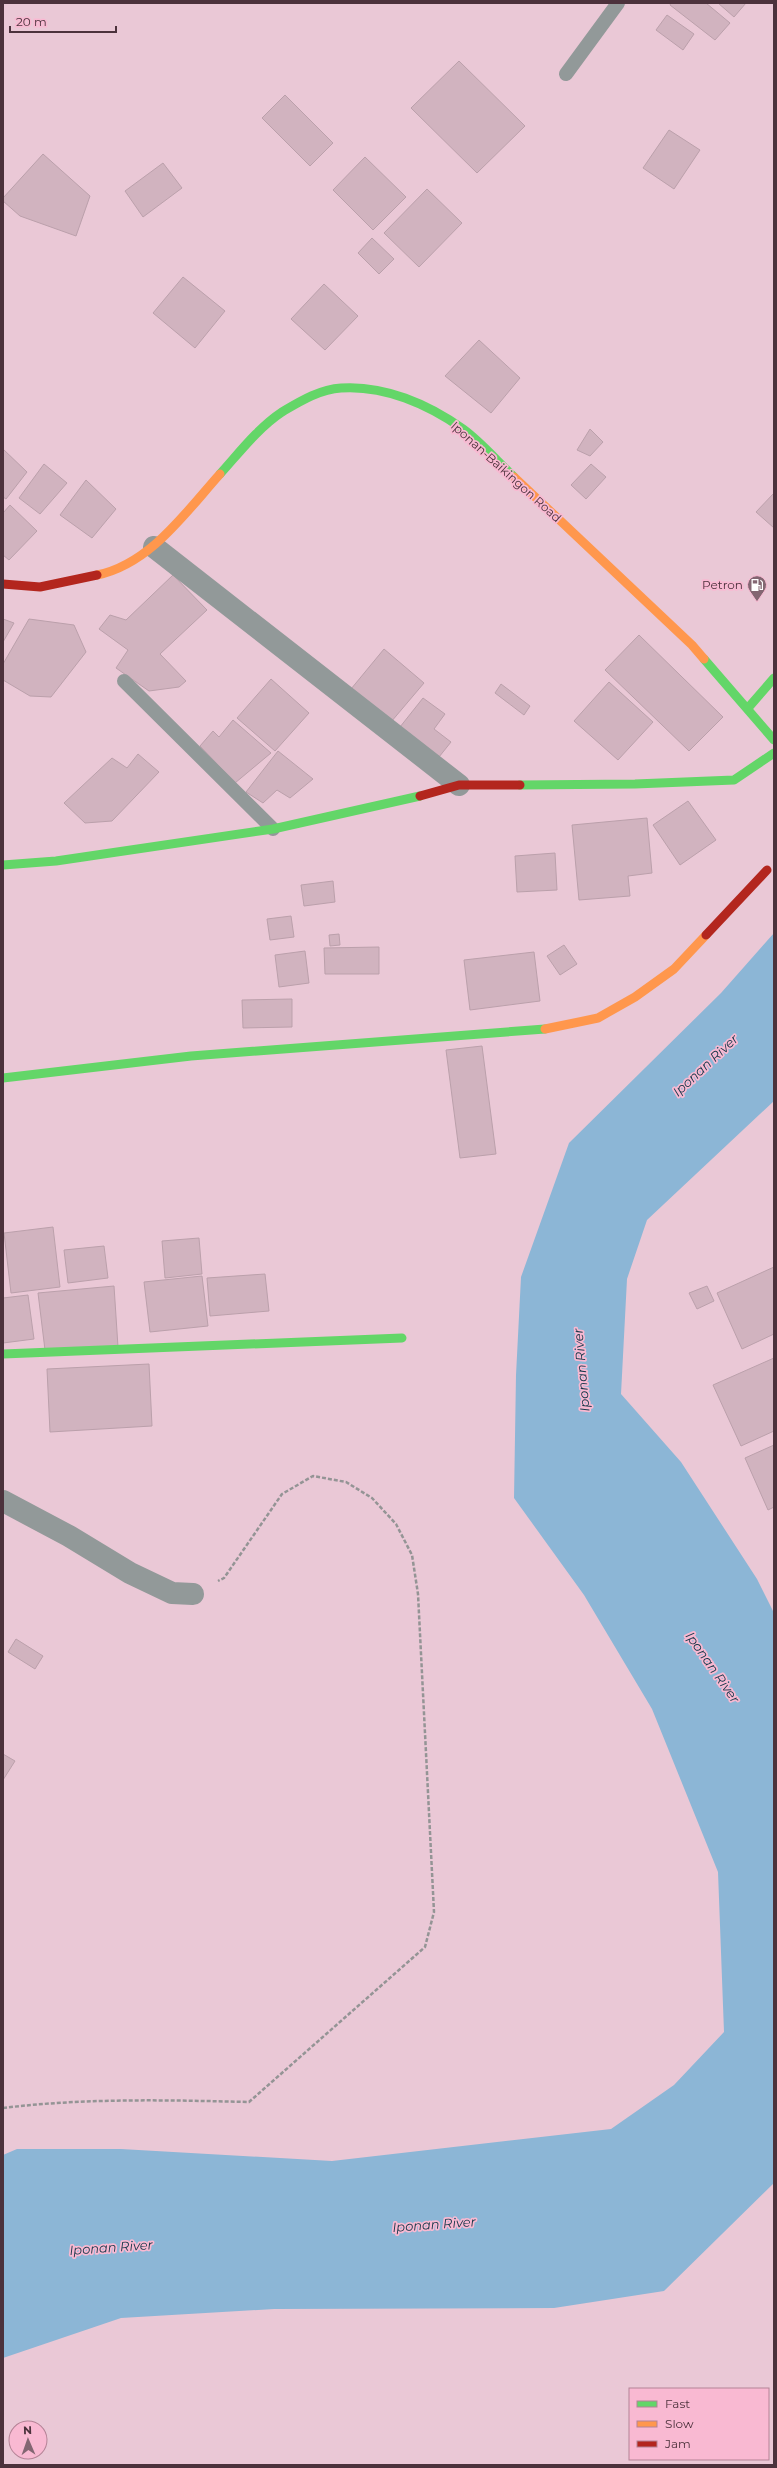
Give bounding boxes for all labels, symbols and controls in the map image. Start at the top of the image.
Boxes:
scale bar [10,8,116,34]
text: 20 m [16,14,47,29]
street label: Iponan-Baikingon Road [448,418,565,525]
fuel station icon: Petron [746,574,768,602]
place label: Petron [702,577,743,592]
water label: Iponan River [669,1030,742,1099]
water label: Iponan River [569,1327,593,1412]
water label: Iponan River [682,1628,744,1706]
water label: Iponan River [392,2213,477,2235]
water label: Iponan River [69,2236,154,2258]
legend [629,2388,769,2460]
text: Fast [665,2396,690,2411]
text: Slow [665,2416,694,2431]
north arrow [8,2420,48,2460]
text: N [23,2423,32,2437]
text: Jam [664,2436,691,2451]

